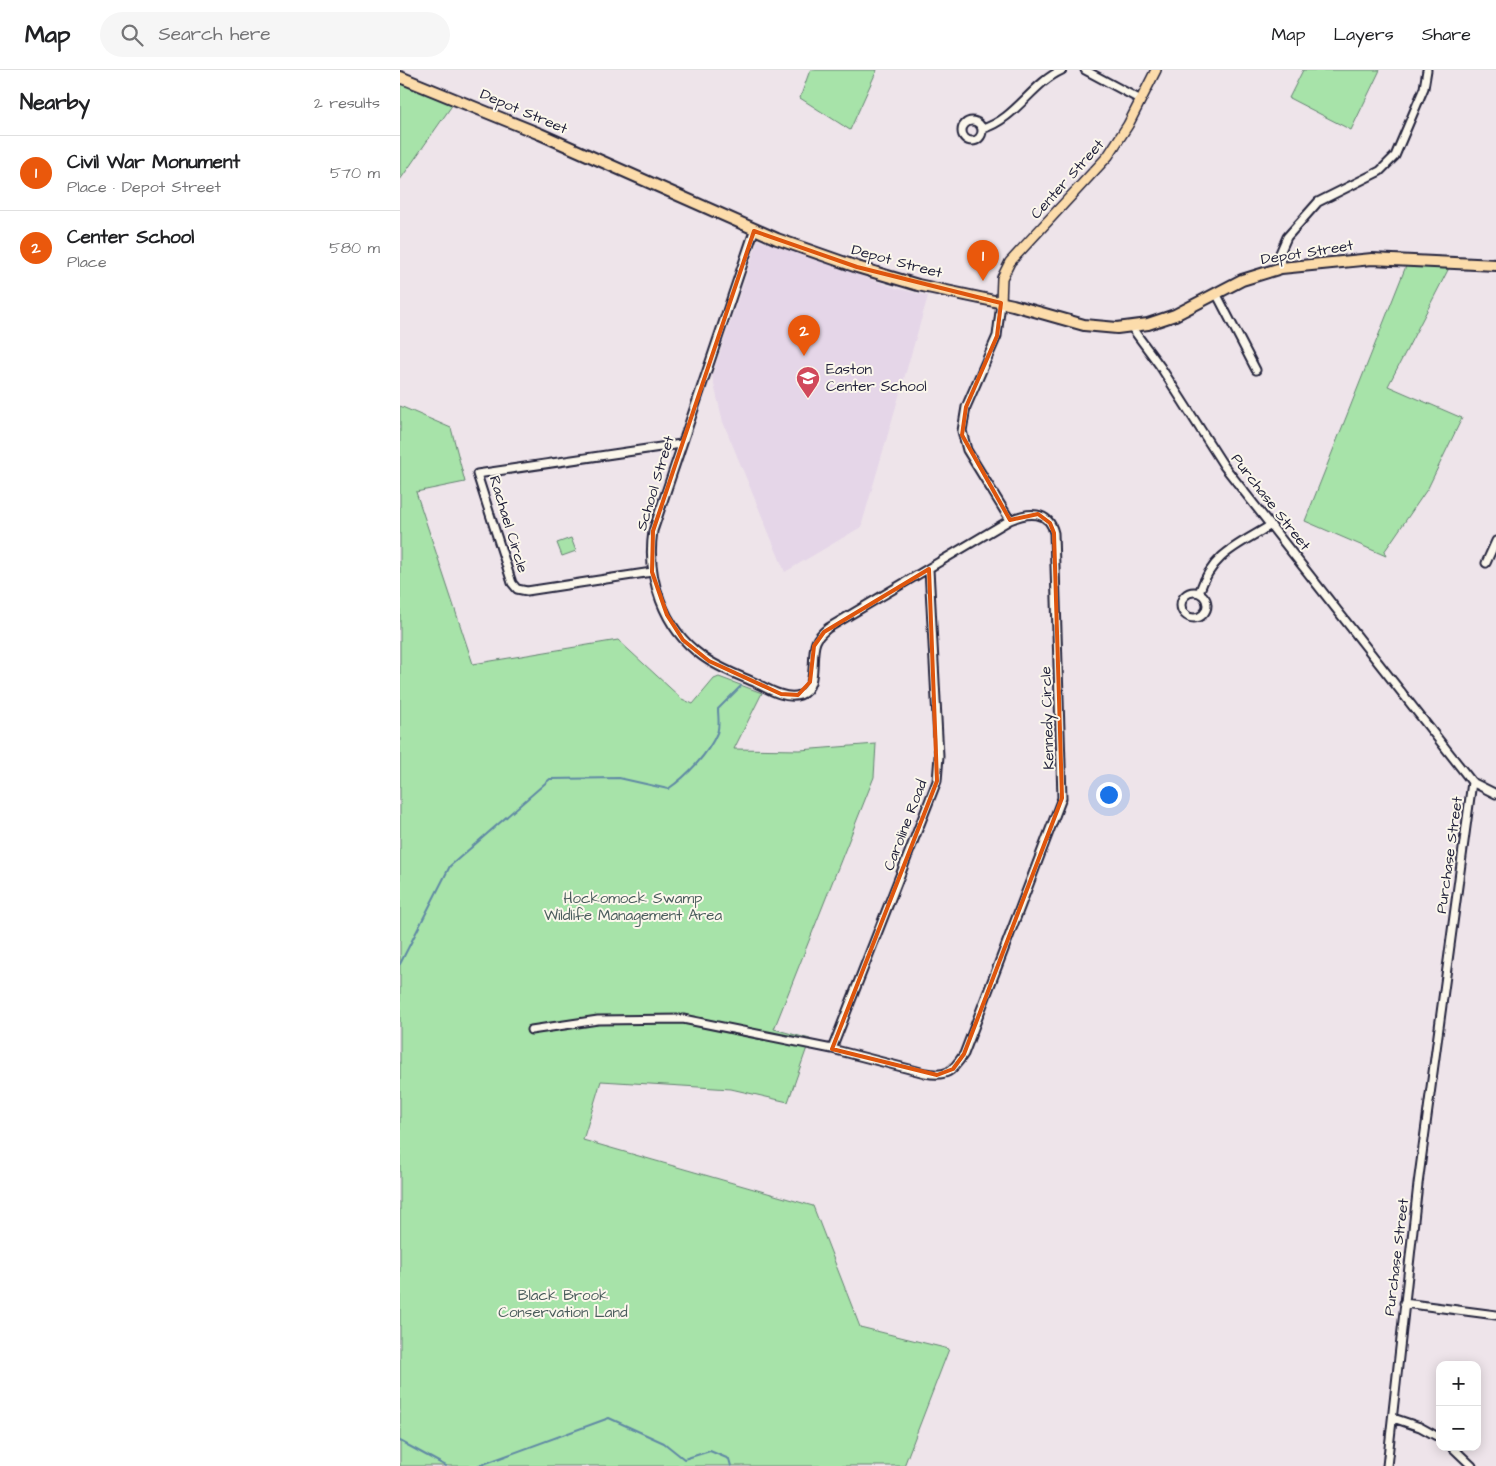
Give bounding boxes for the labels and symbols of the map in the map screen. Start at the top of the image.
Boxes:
street label: Depot Street [477,84,571,139]
street label: Center Street [1026,135,1109,224]
street label: Depot Street [1260,235,1355,270]
street label: Depot Street [849,239,944,284]
pin: 1 [967,240,999,281]
pin: 2 [788,315,820,356]
place label: Easton Center School [826,359,927,397]
school or university icon: Easton Center School [795,365,821,399]
street label: School Street [631,433,680,533]
street label: Purchase Street [1226,449,1315,555]
street label: Rachael Circle [484,473,533,575]
street label: Kennedy Circle [1035,666,1061,770]
street label: Caroline Road [879,776,933,874]
your location [1096,782,1122,808]
street label: Purchase Street [1431,795,1468,915]
park label: Hockomock Swamp Wildlife Management Area [544,888,722,927]
street label: Purchase Street [1379,1197,1414,1317]
park label: Black Brook Conservation Land [498,1285,628,1323]

